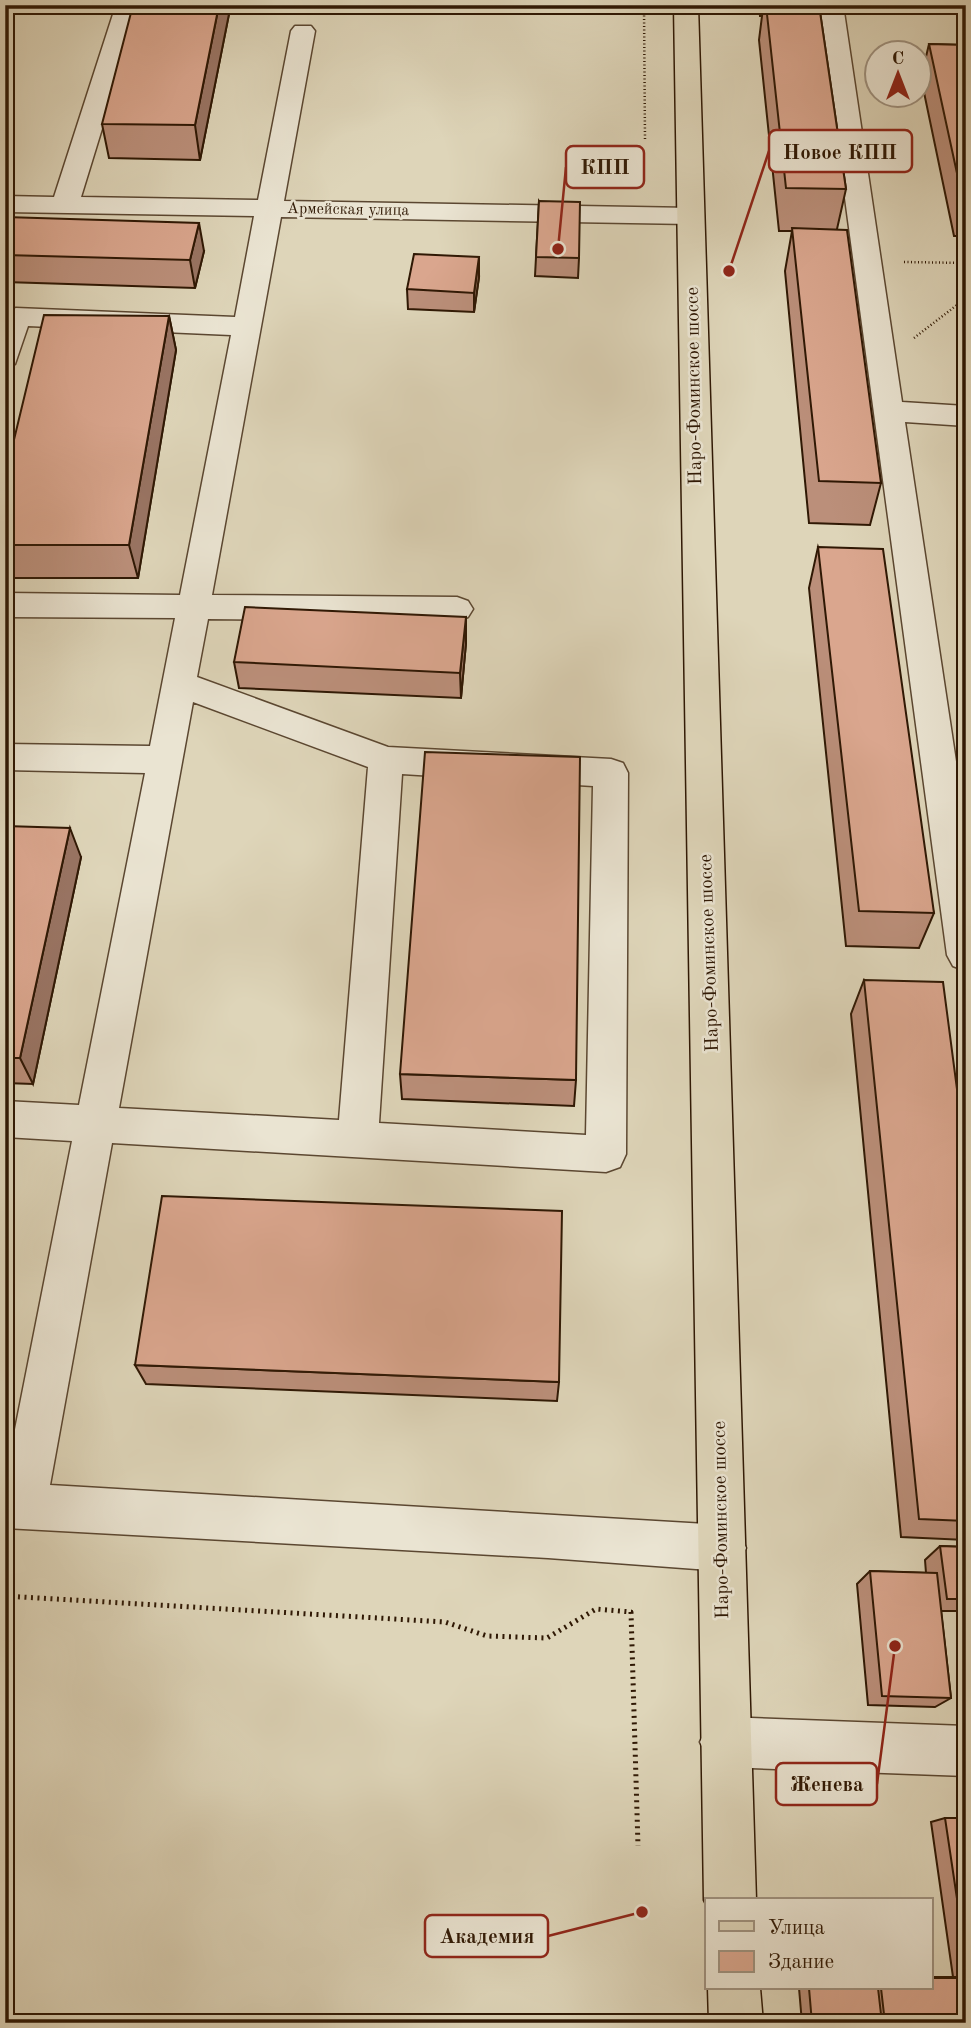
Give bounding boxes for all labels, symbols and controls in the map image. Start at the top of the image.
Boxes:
north arrow [862,38,932,108]
text: С [892,50,904,69]
callout: Новое КПП [769,130,912,172]
text: Новое КПП [783,143,897,164]
callout: КПП [566,146,644,188]
text: КПП [580,158,630,179]
street label: Армейская улица [287,201,409,219]
street label: Наро-Фоминское шоссе [684,287,706,485]
street label: Наро-Фоминское шоссе [697,854,723,1052]
street label: Наро-Фоминское шоссе [711,1421,733,1619]
callout: Женева [776,1763,877,1805]
text: Женева [790,1775,864,1796]
legend [705,1898,932,1990]
callout: Академия [425,1915,548,1957]
text: Улица [768,1918,825,1939]
text: Академия [439,1927,535,1948]
text: Здание [768,1952,834,1973]

